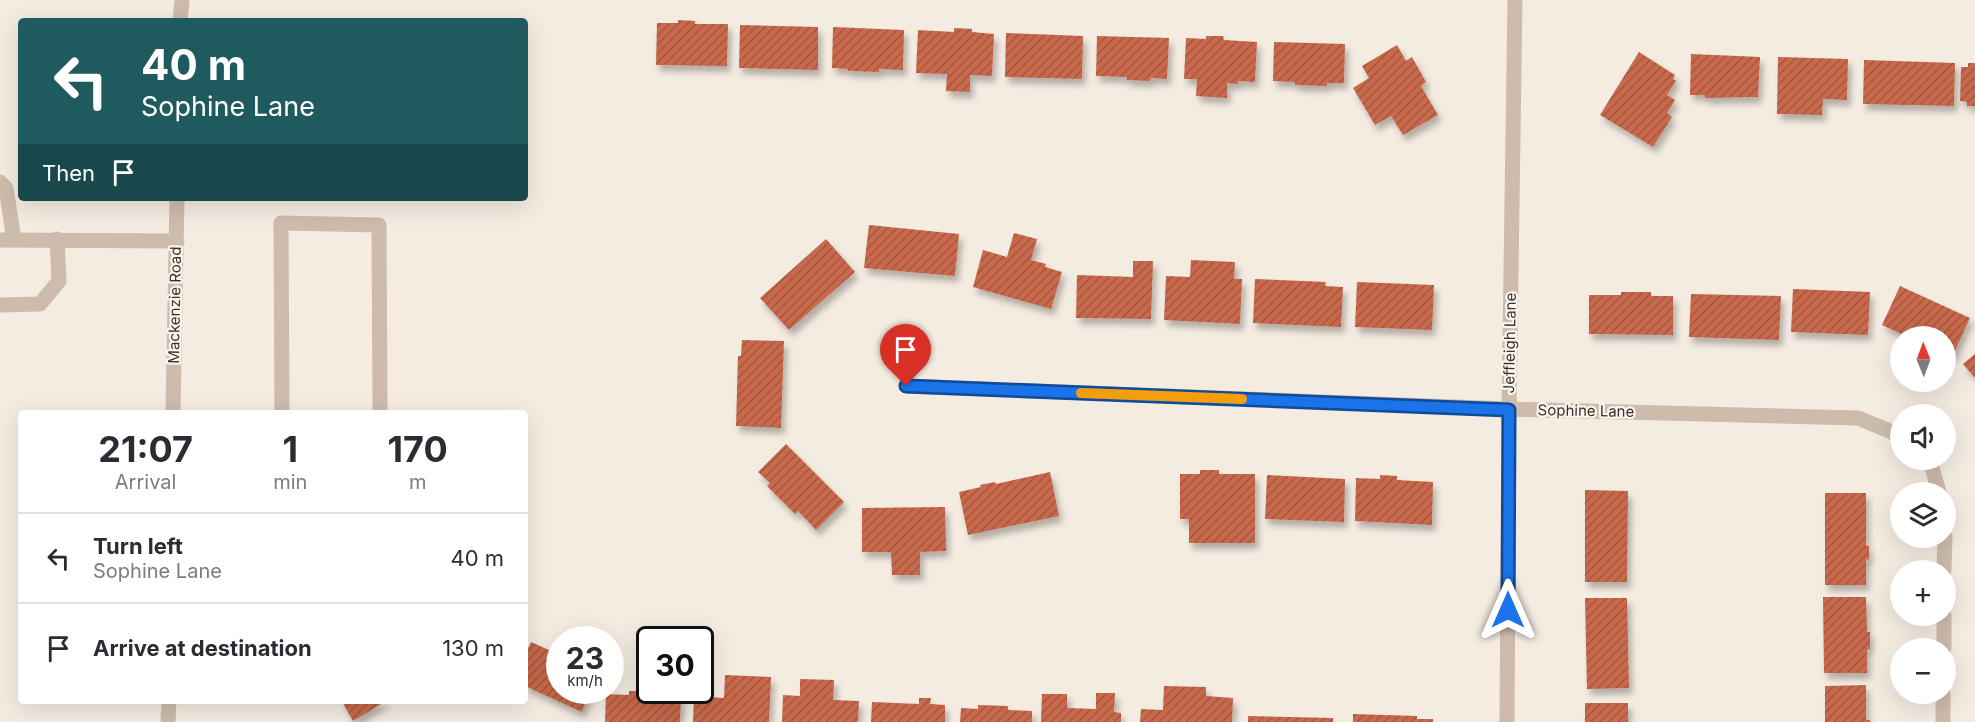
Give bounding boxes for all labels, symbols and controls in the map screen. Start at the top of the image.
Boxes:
text: 40 m [141,39,246,90]
icon: left [42,42,120,120]
text: Sophine Lane [141,90,315,123]
icon: arrive [107,156,140,189]
text: Then [42,160,95,186]
street label: Mackenzie Road [164,246,185,364]
street label: Jeffleigh Lane [1499,293,1520,393]
pin [880,324,931,386]
north arrow [1890,326,1956,392]
map controls [1890,326,1956,704]
icon: arrive [889,333,922,366]
street label: Sophine Lane [1538,400,1634,421]
button: sound [1890,404,1956,470]
text: 21:07 [98,427,193,471]
text: 1 [283,427,298,471]
text: 170 [388,427,448,471]
text: Arrival [115,470,176,494]
text: min [273,470,307,494]
text: m [409,470,426,494]
button: layers [1890,482,1956,548]
text: Turn left [93,533,183,559]
icon: left [42,542,75,575]
text: 40 m [450,545,504,571]
text: Sophine Lane [93,559,222,583]
button: + [1890,560,1956,626]
position arrow [1476,578,1540,642]
speed limit sign: 30 [636,626,714,704]
icon: arrive [42,632,75,665]
text: Arrive at destination [93,635,312,661]
text: 130 m [442,635,504,661]
button: − [1890,638,1956,704]
text: 23 [566,640,604,676]
text: km/h [567,671,603,690]

